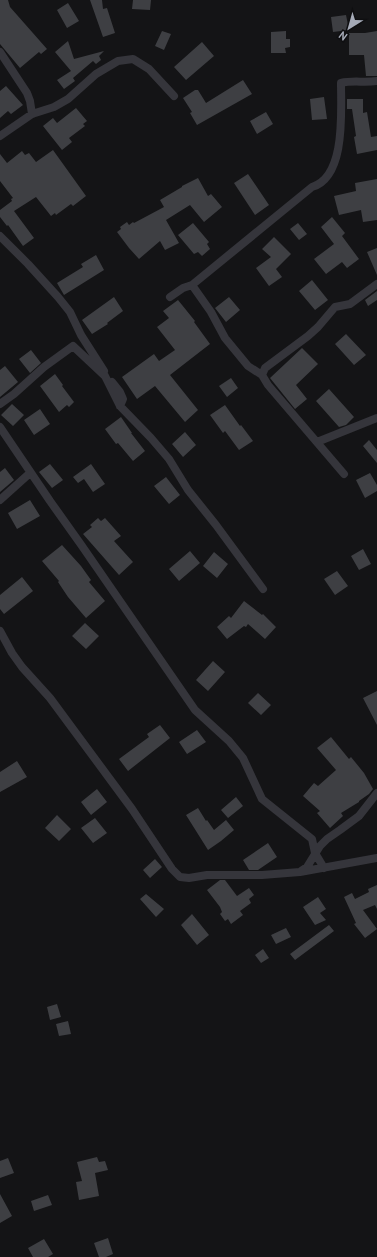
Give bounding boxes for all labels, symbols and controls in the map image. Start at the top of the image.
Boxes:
north arrow [329,8,369,48]
text: N [336,28,350,44]

